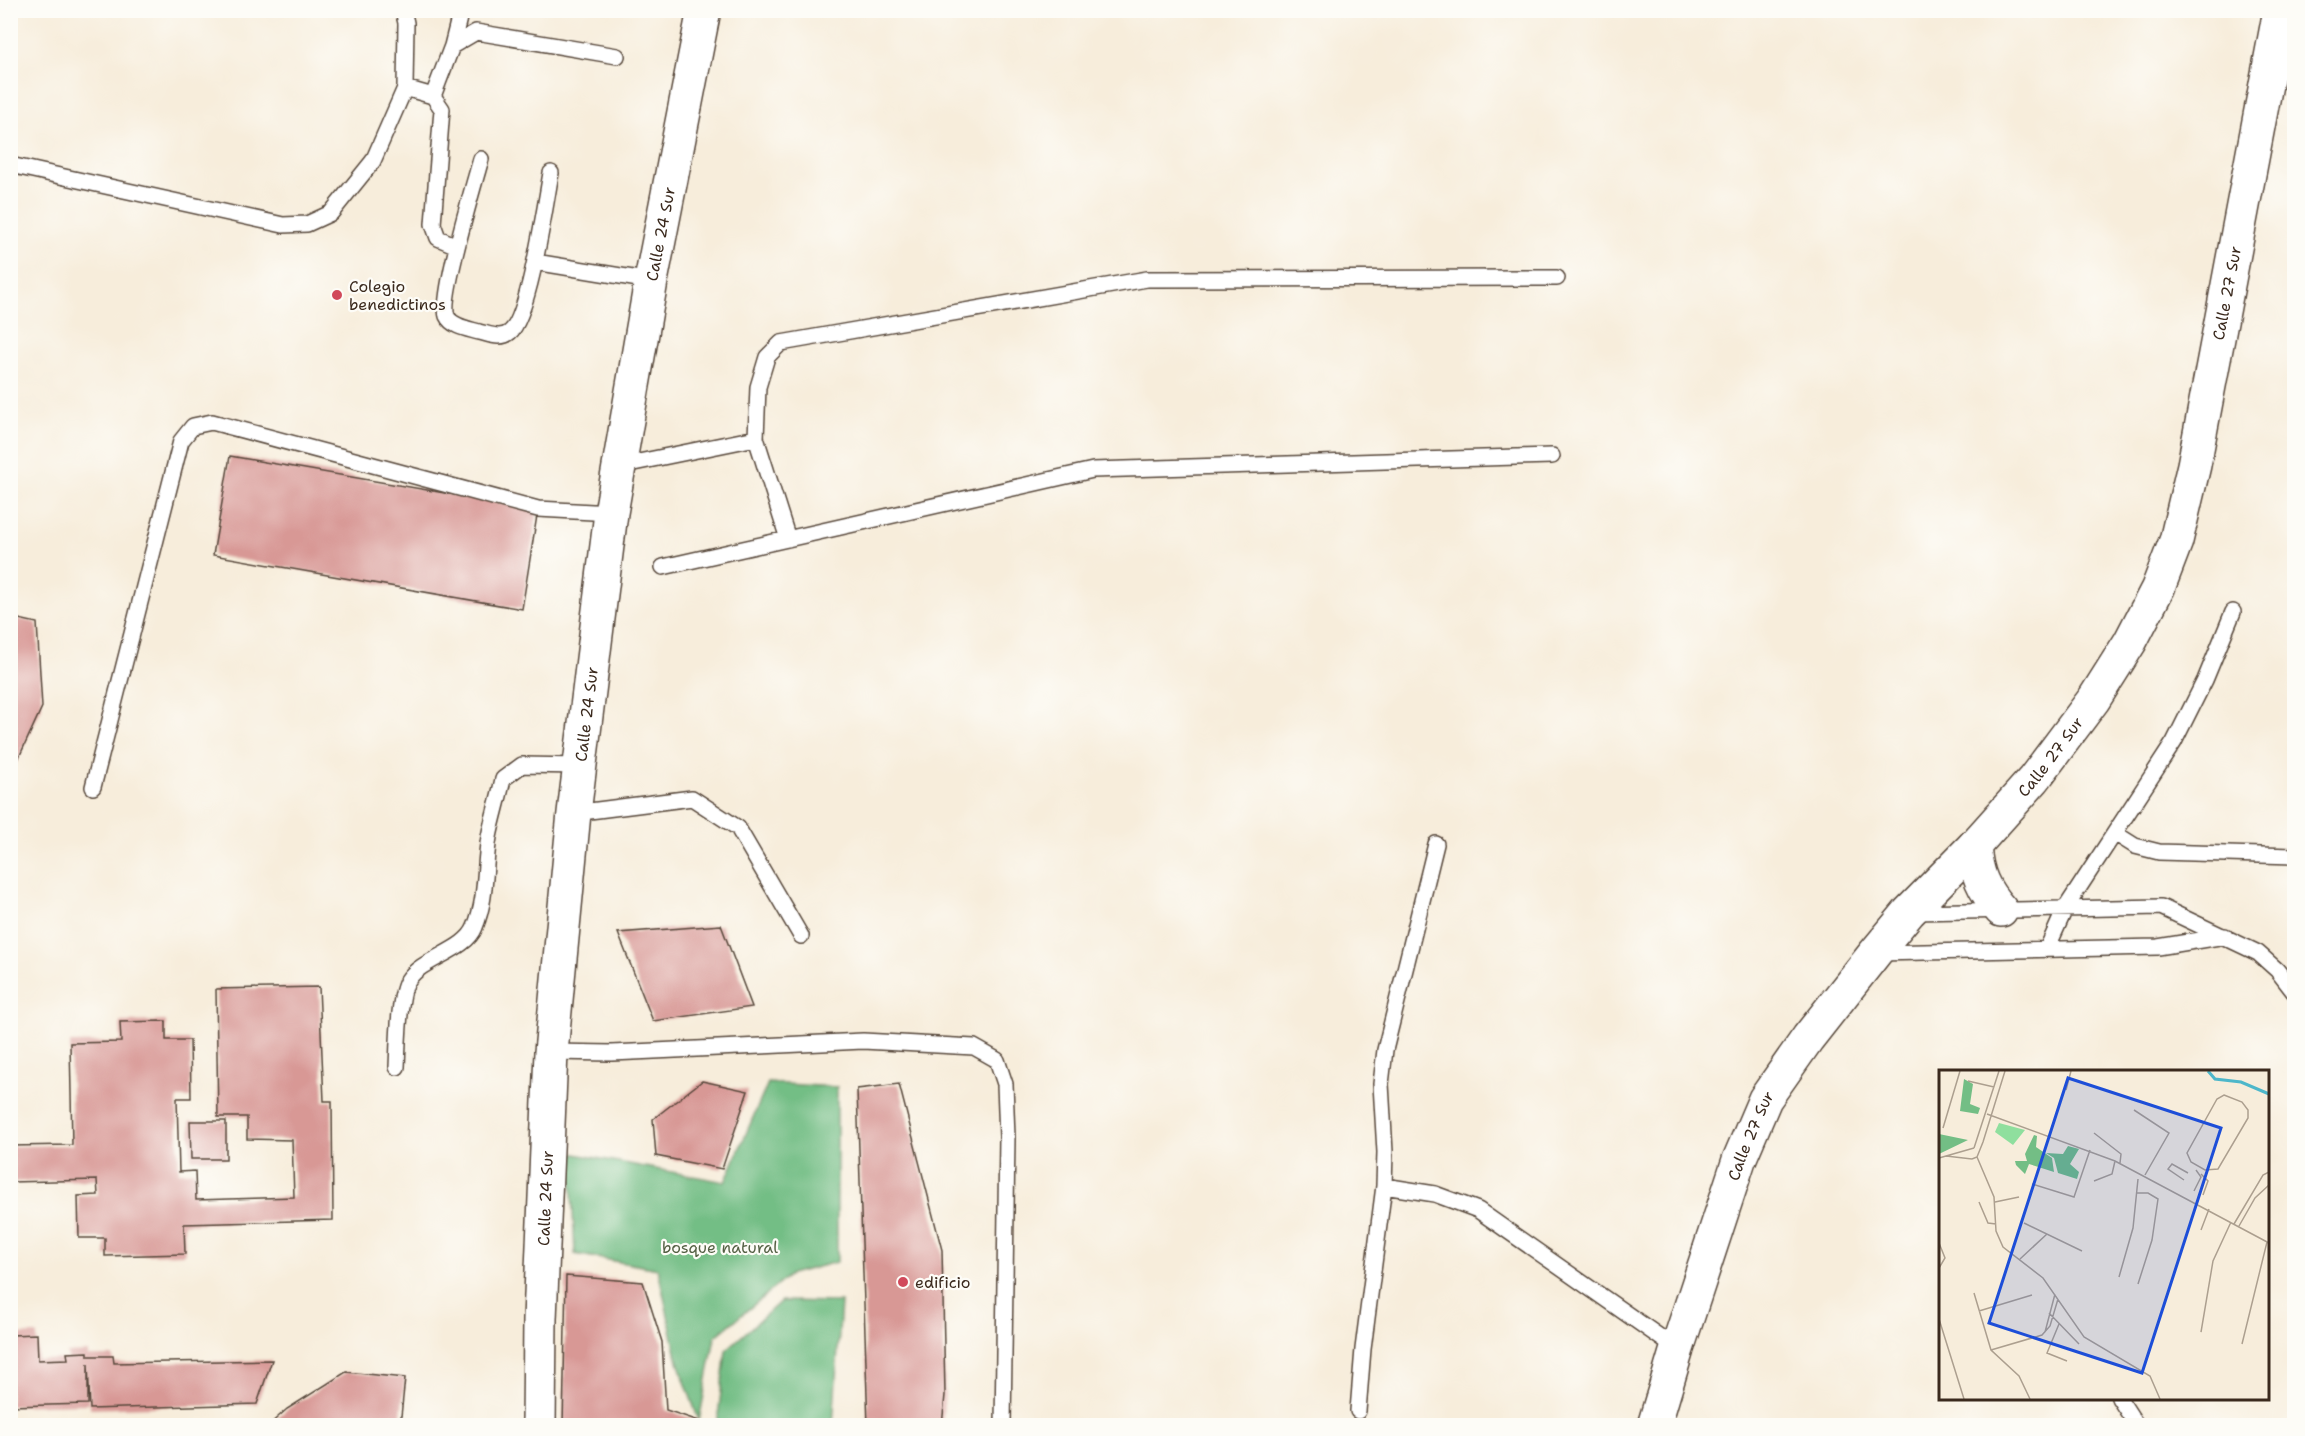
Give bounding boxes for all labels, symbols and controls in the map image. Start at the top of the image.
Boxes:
street label: Calle 24 Sur [641,185,680,283]
street label: Calle 27 Sur [2207,244,2246,342]
place label: Colegio benedictinos [349,276,446,315]
marker: Colegio benedictinos [330,288,344,302]
street label: Calle 24 Sur [570,665,602,763]
street label: Calle 27 Sur [2013,712,2088,801]
inset map [1939,1070,2269,1400]
street label: Calle 27 Sur [1722,1086,1778,1183]
street label: Calle 24 Sur [533,1150,557,1246]
park label: bosque natural [662,1237,778,1258]
place label: edificio [915,1272,970,1293]
marker: edificio [896,1275,910,1289]

